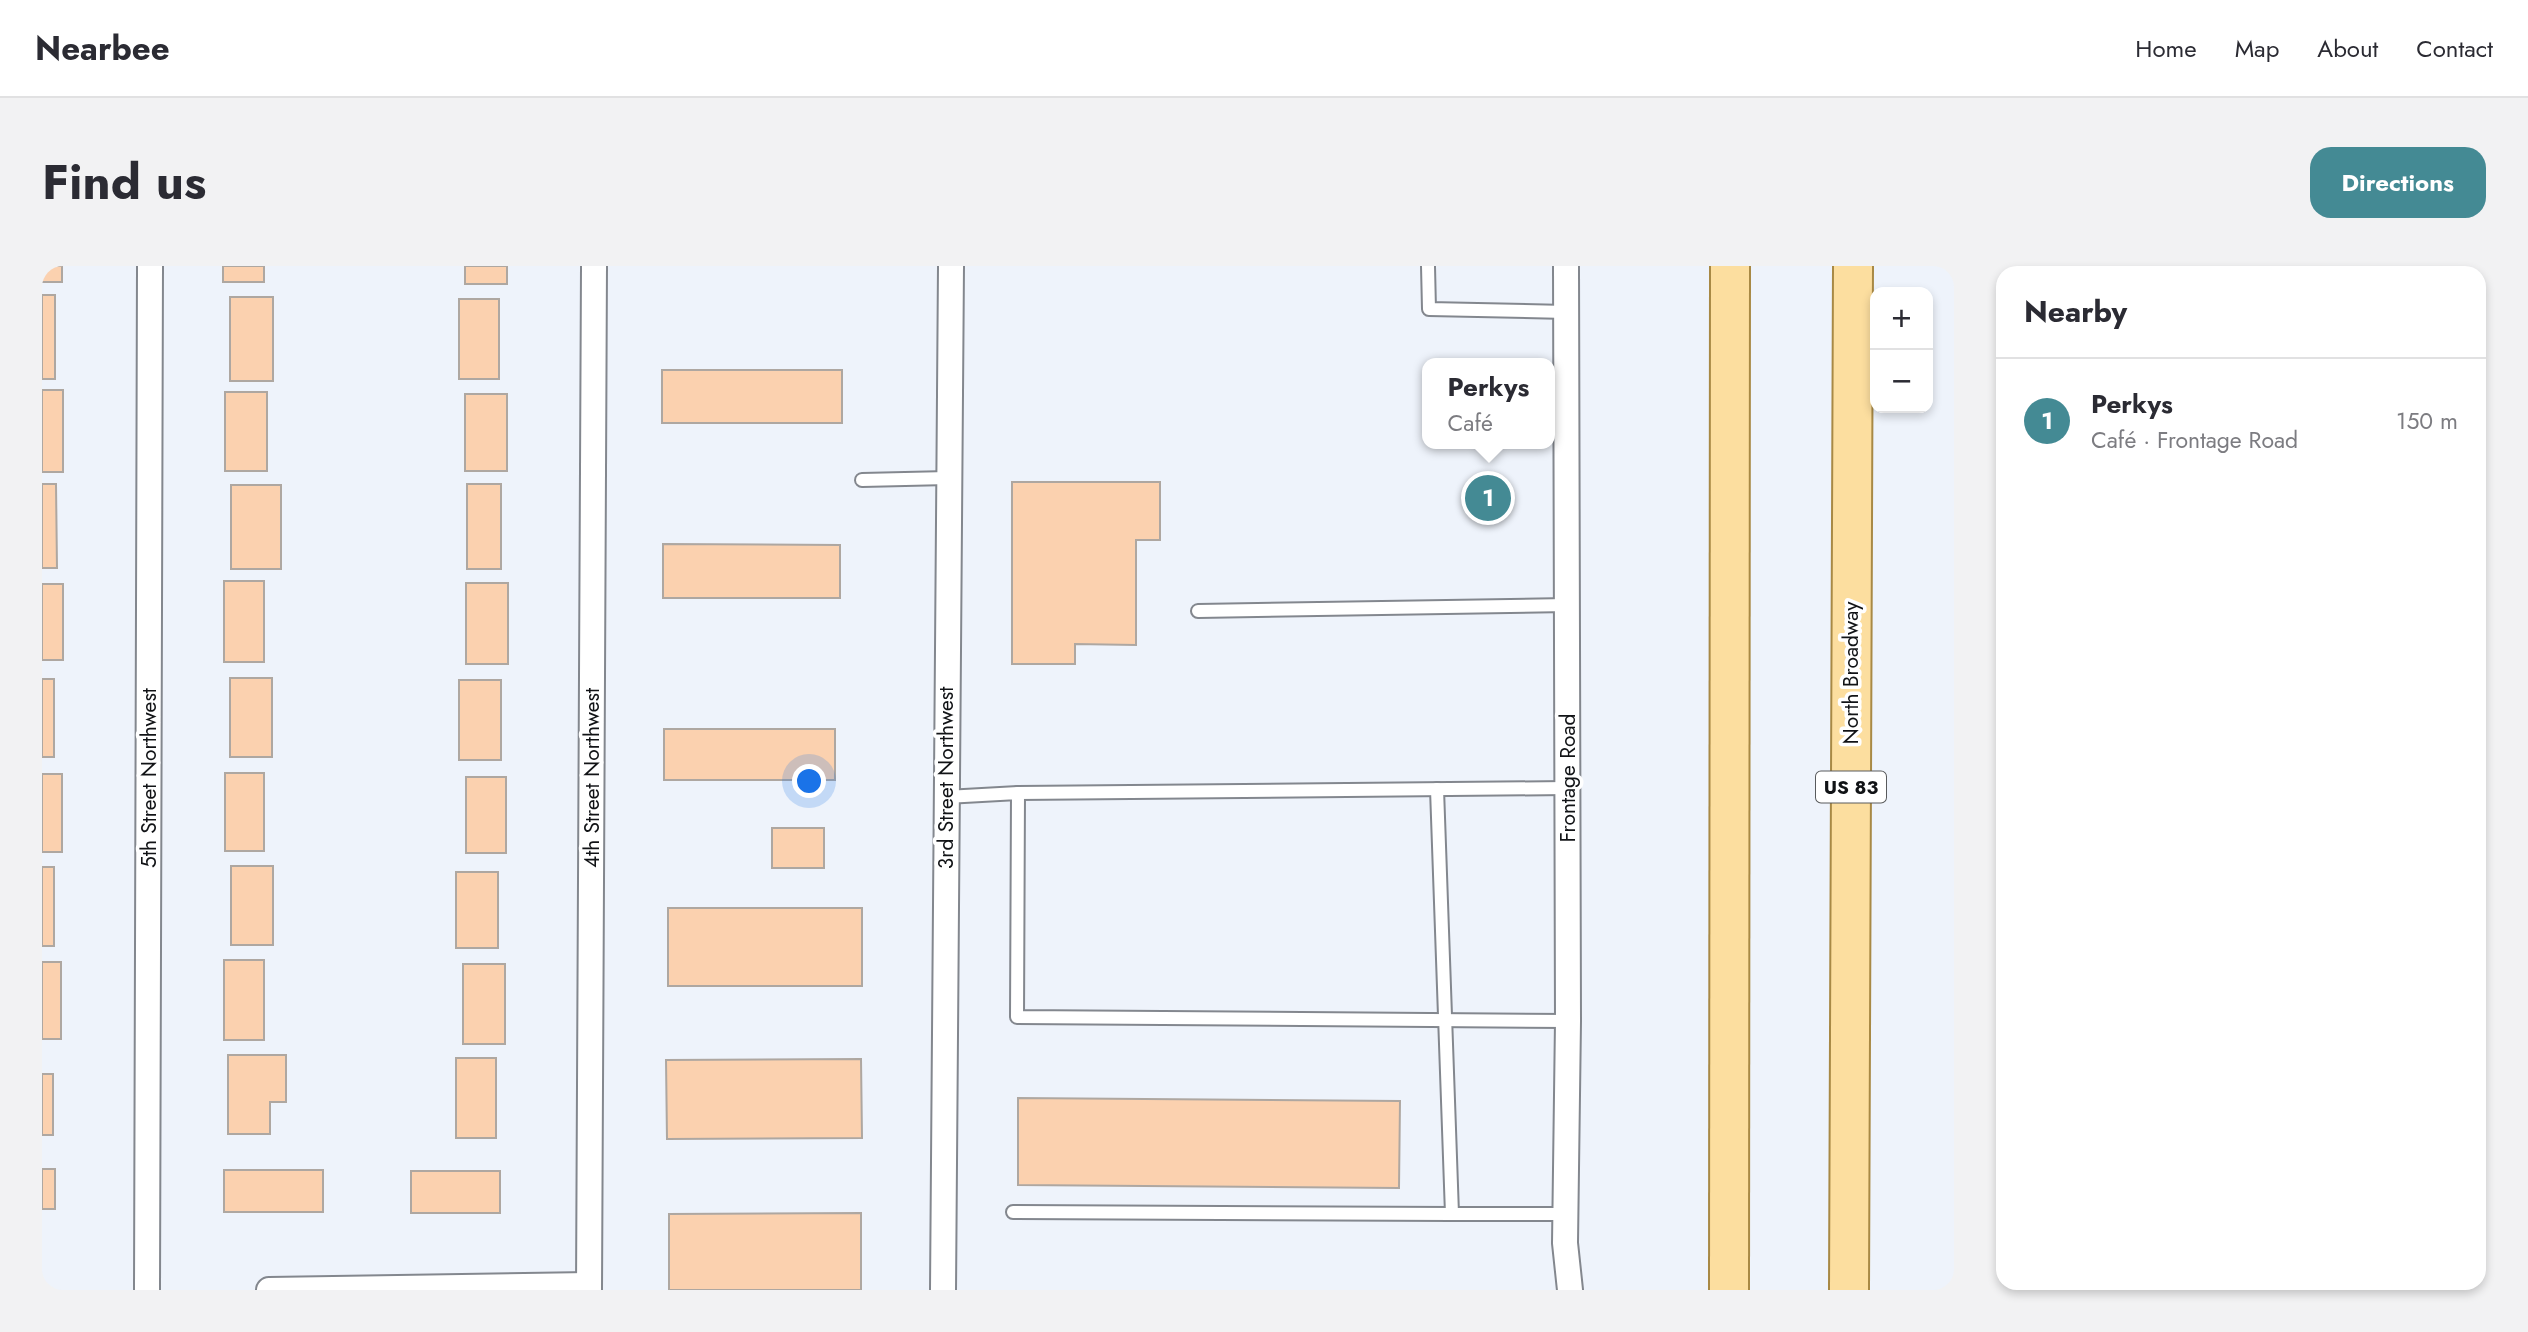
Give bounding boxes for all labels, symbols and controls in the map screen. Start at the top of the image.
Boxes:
text: Nearbee [35,25,170,72]
text: Home [2135,31,2197,66]
text: Map [2235,31,2279,66]
text: About [2317,31,2378,66]
text: Contact [2416,31,2493,66]
text: Find us [42,147,206,217]
button: Directions [2310,147,2486,218]
map controls [1870,287,1933,413]
button: + [1870,287,1933,350]
text: Nearby [2024,290,2127,333]
button: − [1870,350,1933,413]
popup [1422,358,1555,449]
text: Perkys [1448,368,1529,406]
text: Perkys [2091,385,2173,423]
text: 1 [2041,404,2053,438]
text: 150 m [2396,404,2458,438]
text: Café [1448,406,1493,440]
text: Café · Frontage Road [2091,423,2298,457]
pin: 1 [1465,472,1511,524]
street label: North Broadway [1836,601,1866,744]
street label: 3rd Street Northwest [931,687,961,869]
street label: 5th Street Northwest [134,688,164,868]
street label: 4th Street Northwest [577,688,607,868]
street label: Frontage Road [1553,714,1583,842]
your location [792,764,826,798]
road number: US 83 [1816,772,1886,802]

